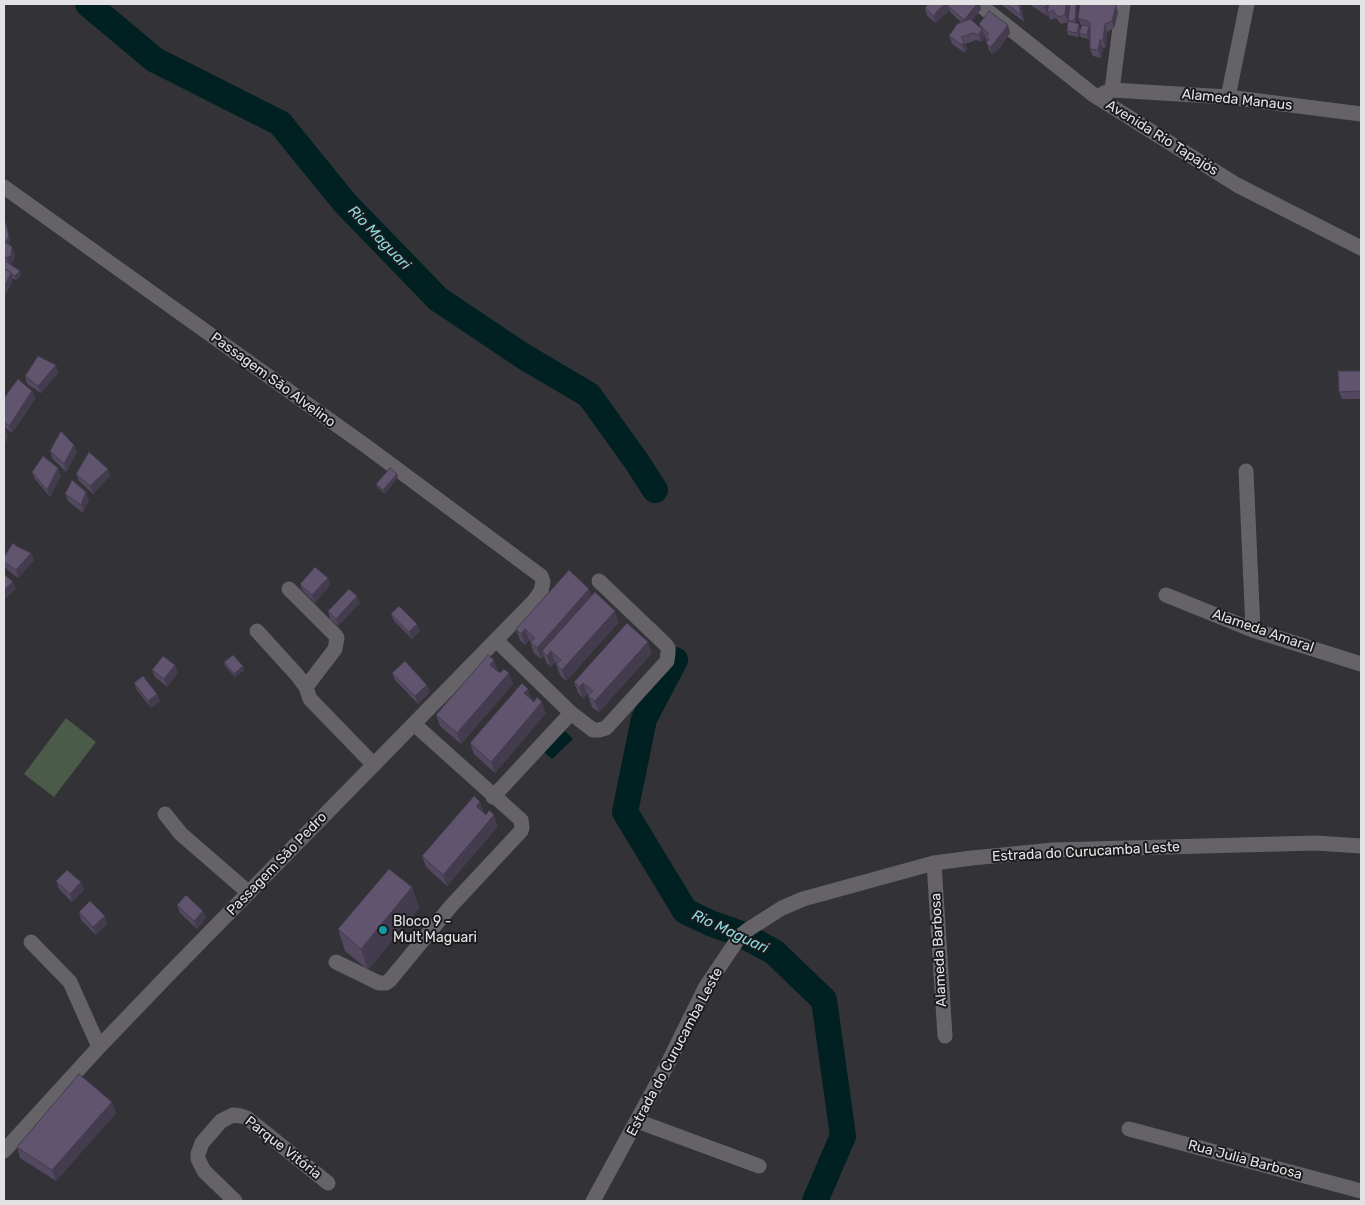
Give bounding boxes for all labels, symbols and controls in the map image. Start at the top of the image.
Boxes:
street label: Alameda Manaus [1181,86,1293,114]
street label: Avenida Rio Tapajós [1103,97,1221,179]
water label: Rio Maguari [344,202,414,274]
street label: Passagem São Alvelino [207,329,339,431]
street label: Alameda Amaral [1210,606,1316,656]
street label: Passagem São Pedro [223,809,331,919]
street label: Estrada do Curucamba Leste [992,839,1180,865]
street label: Alameda Barbosa [928,893,950,1007]
water label: Rio Maguari [689,906,771,958]
place label: Bloco 9 - Mult Maguari [393,914,477,946]
marker: Bloco 9 - Mult Maguari [377,924,389,936]
street label: Estrada do Curucamba Leste [623,965,727,1139]
street label: Parque Vitória [241,1113,325,1183]
street label: Rua Julia Barbosa [1186,1137,1304,1183]

